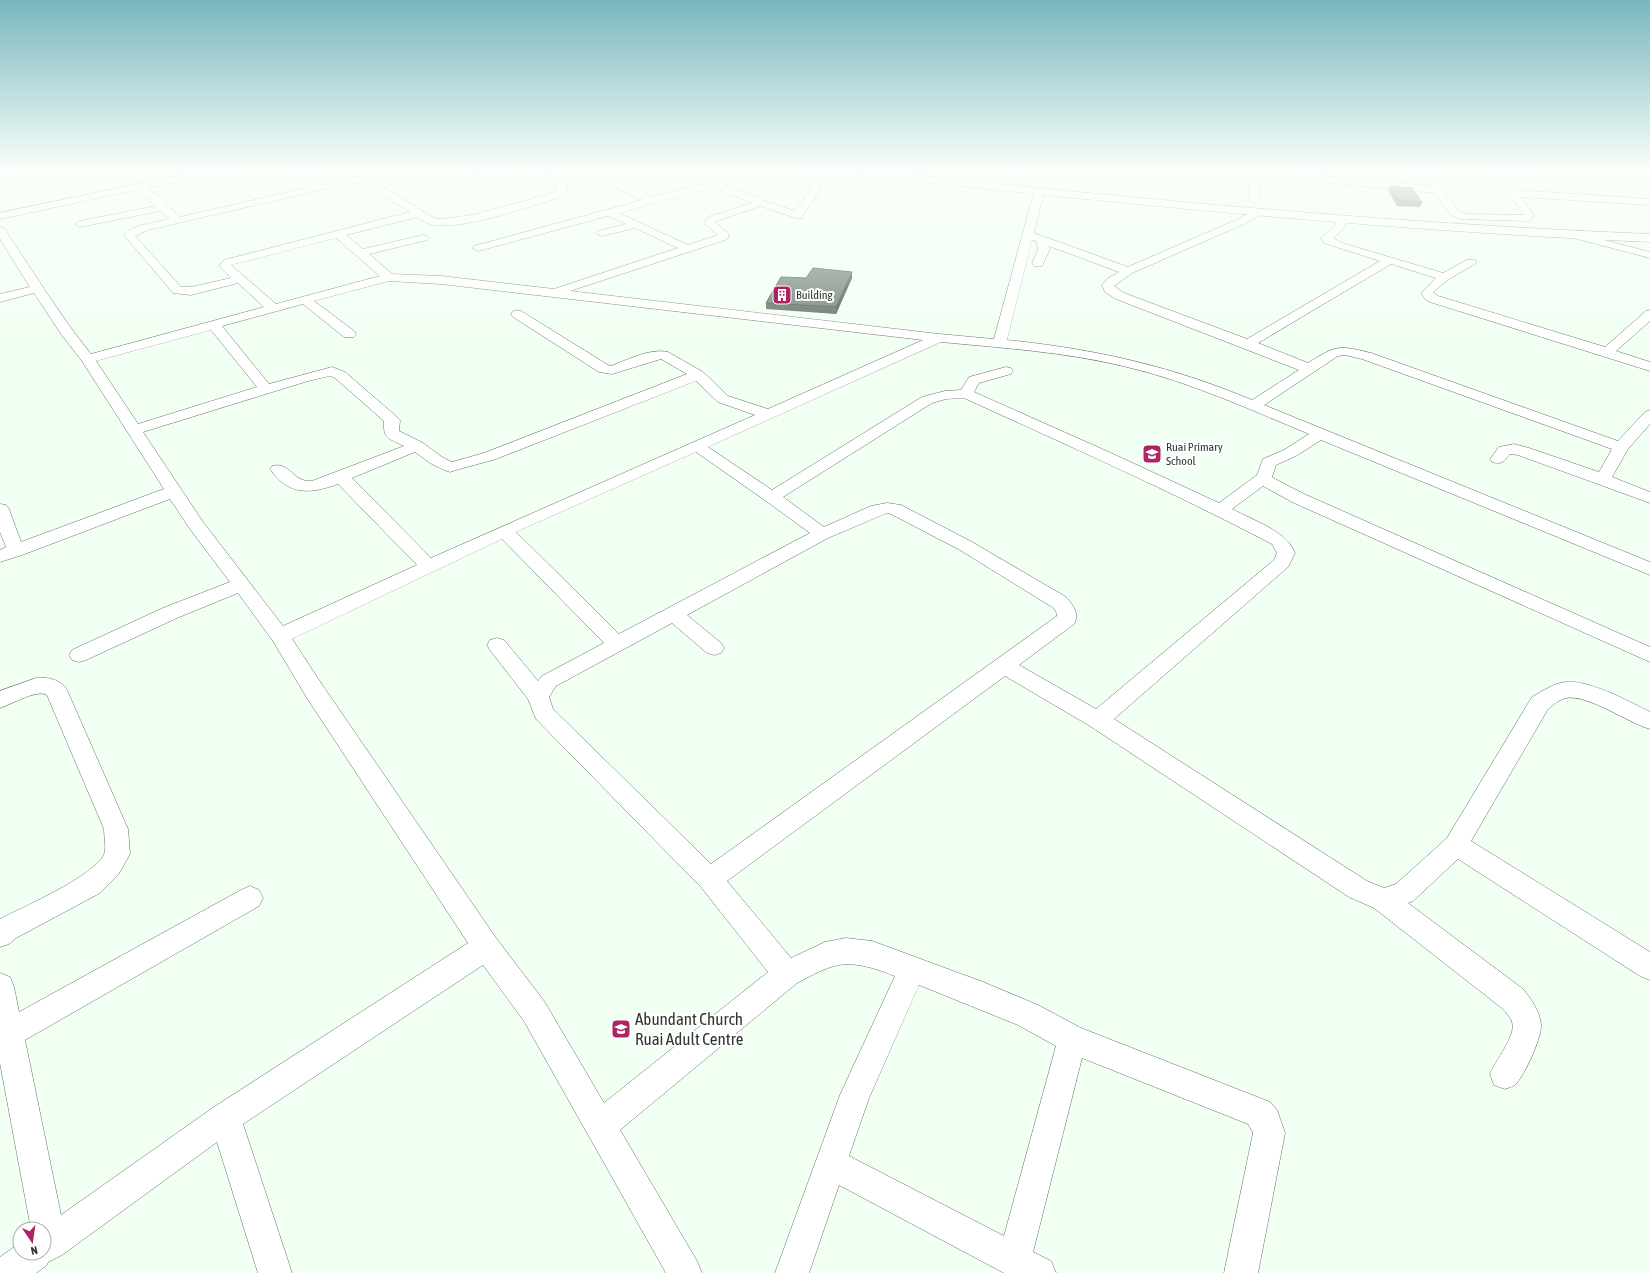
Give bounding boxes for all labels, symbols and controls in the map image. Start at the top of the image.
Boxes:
building icon: Building [771,284,793,306]
place label: Building [796,288,834,302]
place label: Ruai Primary School [1166,440,1223,468]
school or university icon: Ruai Primary School [1141,443,1163,465]
place label: Abundant Church Ruai Adult Centre [635,1009,744,1049]
school or university icon: Abundant Church Ruai Adult Centre [610,1018,632,1040]
north arrow [12,1221,52,1261]
text: N [30,1244,39,1257]

